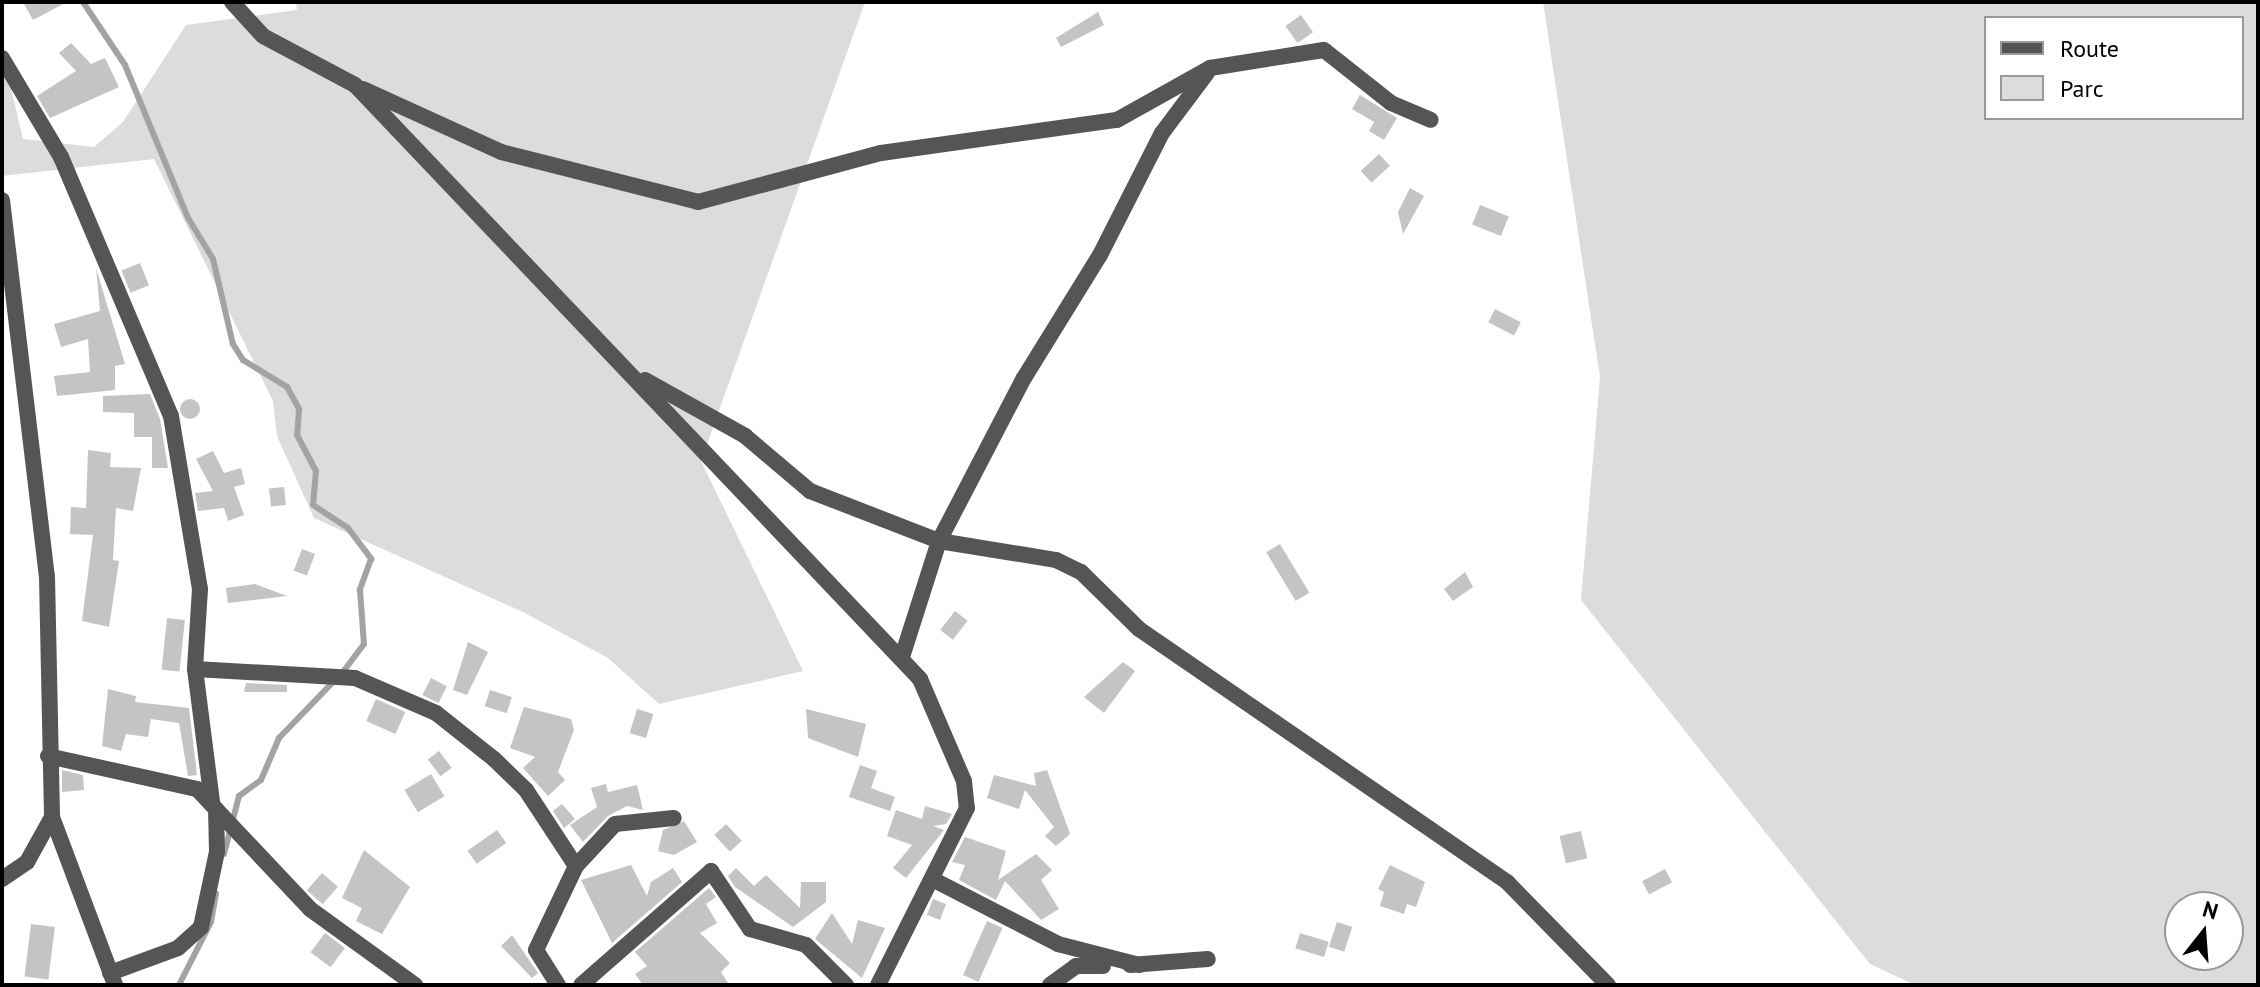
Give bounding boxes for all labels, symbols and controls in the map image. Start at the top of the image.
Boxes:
legend [1984,16,2244,120]
text: Route [2060,33,2119,64]
text: Parc [2060,73,2103,104]
north arrow [2164,891,2244,971]
text: N [2199,894,2221,925]

